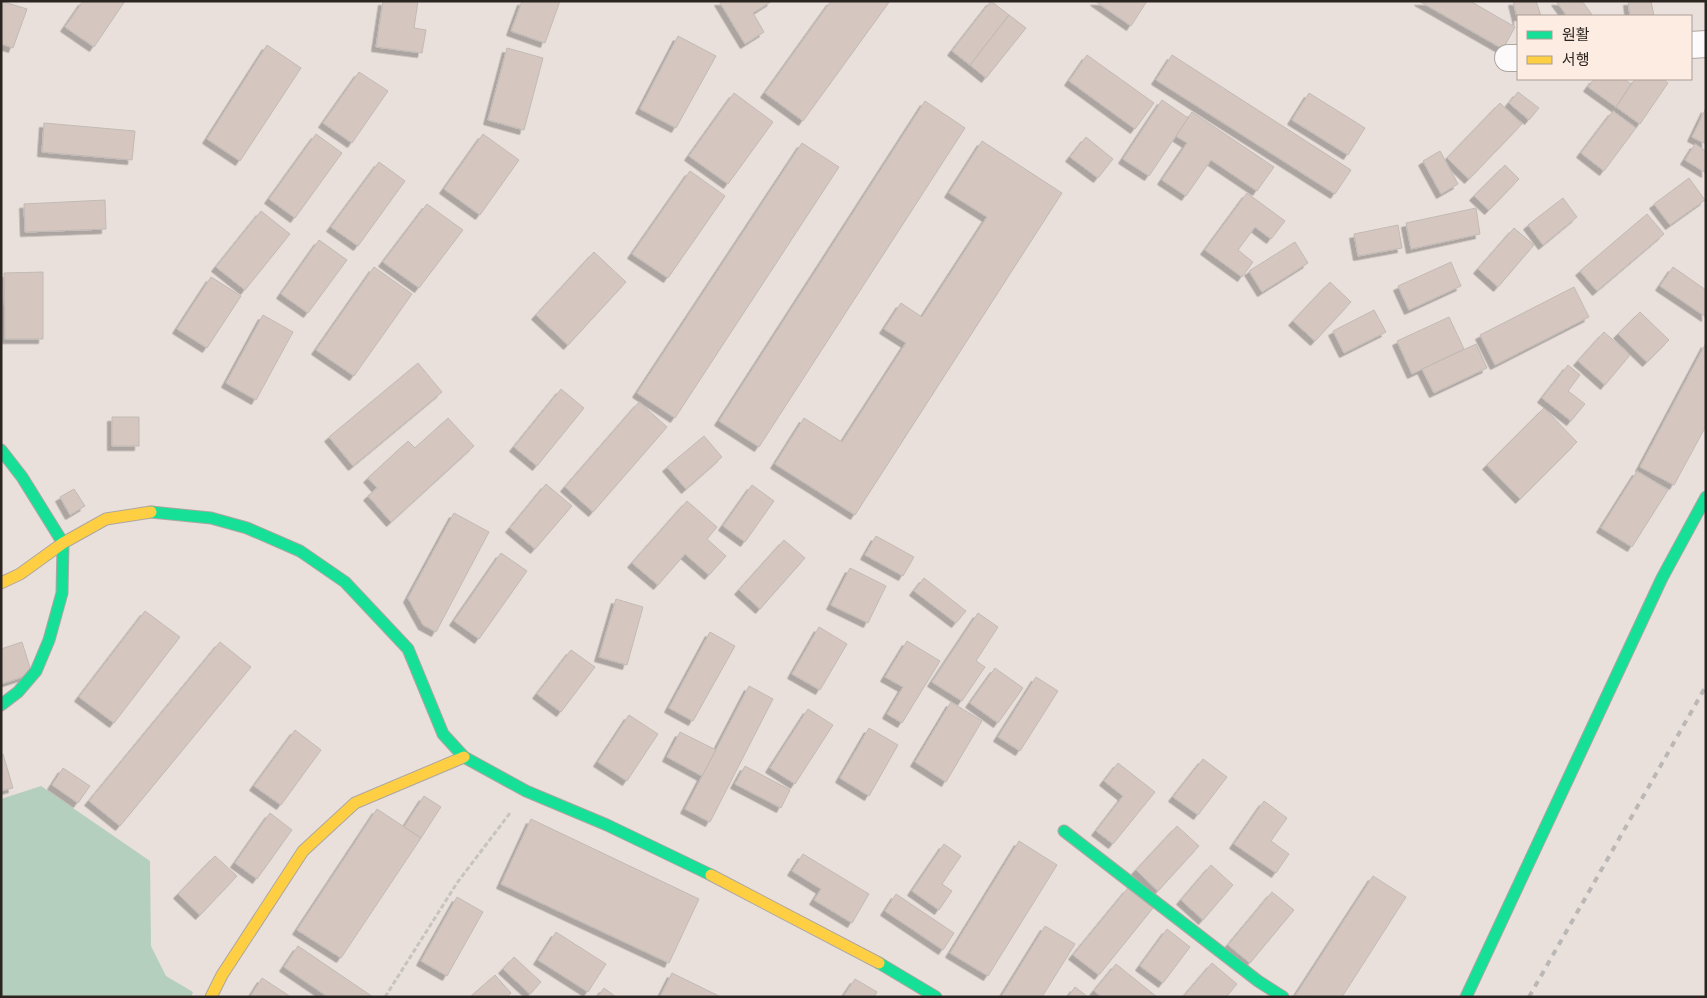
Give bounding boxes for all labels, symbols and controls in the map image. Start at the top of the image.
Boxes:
legend [1517,15,1692,80]
text: 원활 [1562,24,1590,44]
text: 서행 [1562,49,1590,69]

